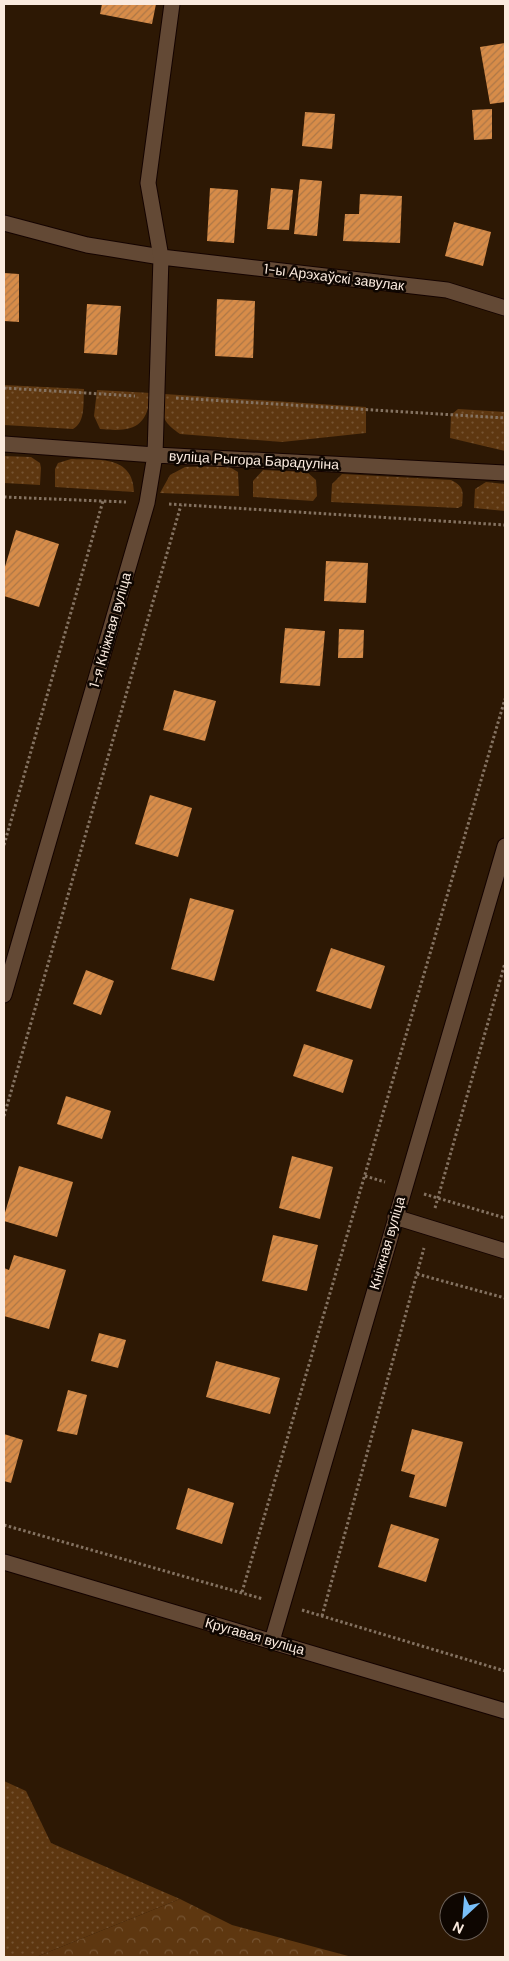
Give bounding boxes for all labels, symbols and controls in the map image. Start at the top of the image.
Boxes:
street label: 1-ы Арэхаўскі завулак [263,259,406,295]
street label: вуліца Рыгора Барадуліна [169,447,340,473]
street label: 1-я Кніжная вуліца [85,570,135,690]
street label: Кніжная вуліца [365,1194,409,1292]
street label: Кругавая вуліца [203,1613,307,1659]
north arrow [439,1891,489,1941]
text: N [450,1917,467,1938]

